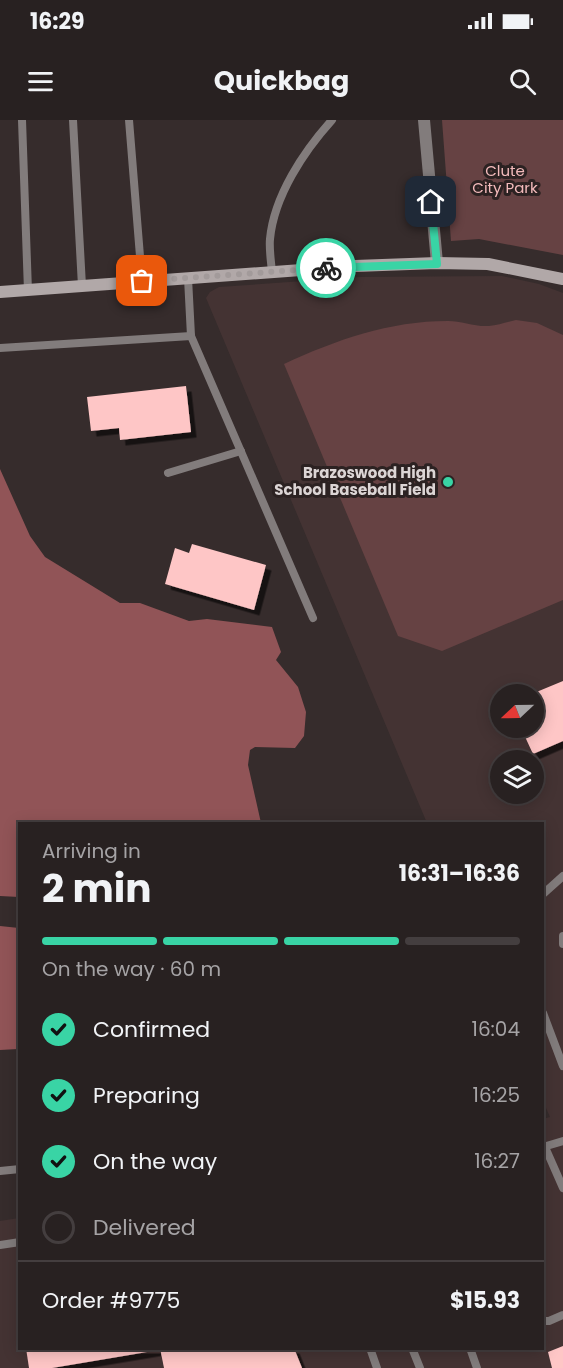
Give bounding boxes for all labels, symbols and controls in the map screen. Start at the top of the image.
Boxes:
text: 16:29 [30,6,85,37]
text: Quickbag [214,62,349,99]
icon: menu [24,65,57,98]
icon: search [506,65,539,98]
park label: Clute City Park [472,160,538,198]
pin [405,176,456,227]
icon: home [414,185,447,218]
courier [296,238,356,298]
icon: bike [310,252,343,285]
pin [116,255,167,306]
icon: bag [125,264,158,297]
place label: Brazoswood High School Baseball Field [274,462,436,500]
marker: Brazoswood High School Baseball Field [441,475,455,489]
north arrow [490,684,544,738]
map controls [490,684,544,804]
button: layers [490,750,544,804]
text: Arriving in [42,837,141,865]
text: 16:31–16:36 [399,858,520,889]
text: 2 min [42,861,152,916]
text: On the way · 60 m [42,955,221,983]
icon: check [42,1013,75,1046]
text: Confirmed [93,1014,210,1045]
text: 16:04 [472,1015,520,1043]
icon: check [42,1079,75,1112]
text: Preparing [93,1080,200,1111]
text: 16:25 [473,1081,520,1109]
icon: check [42,1145,75,1178]
text: On the way [93,1146,217,1177]
text: 16:27 [474,1147,520,1175]
text: Delivered [93,1212,196,1243]
text: Order #9775 [42,1285,180,1316]
text: $15.93 [450,1285,520,1316]

